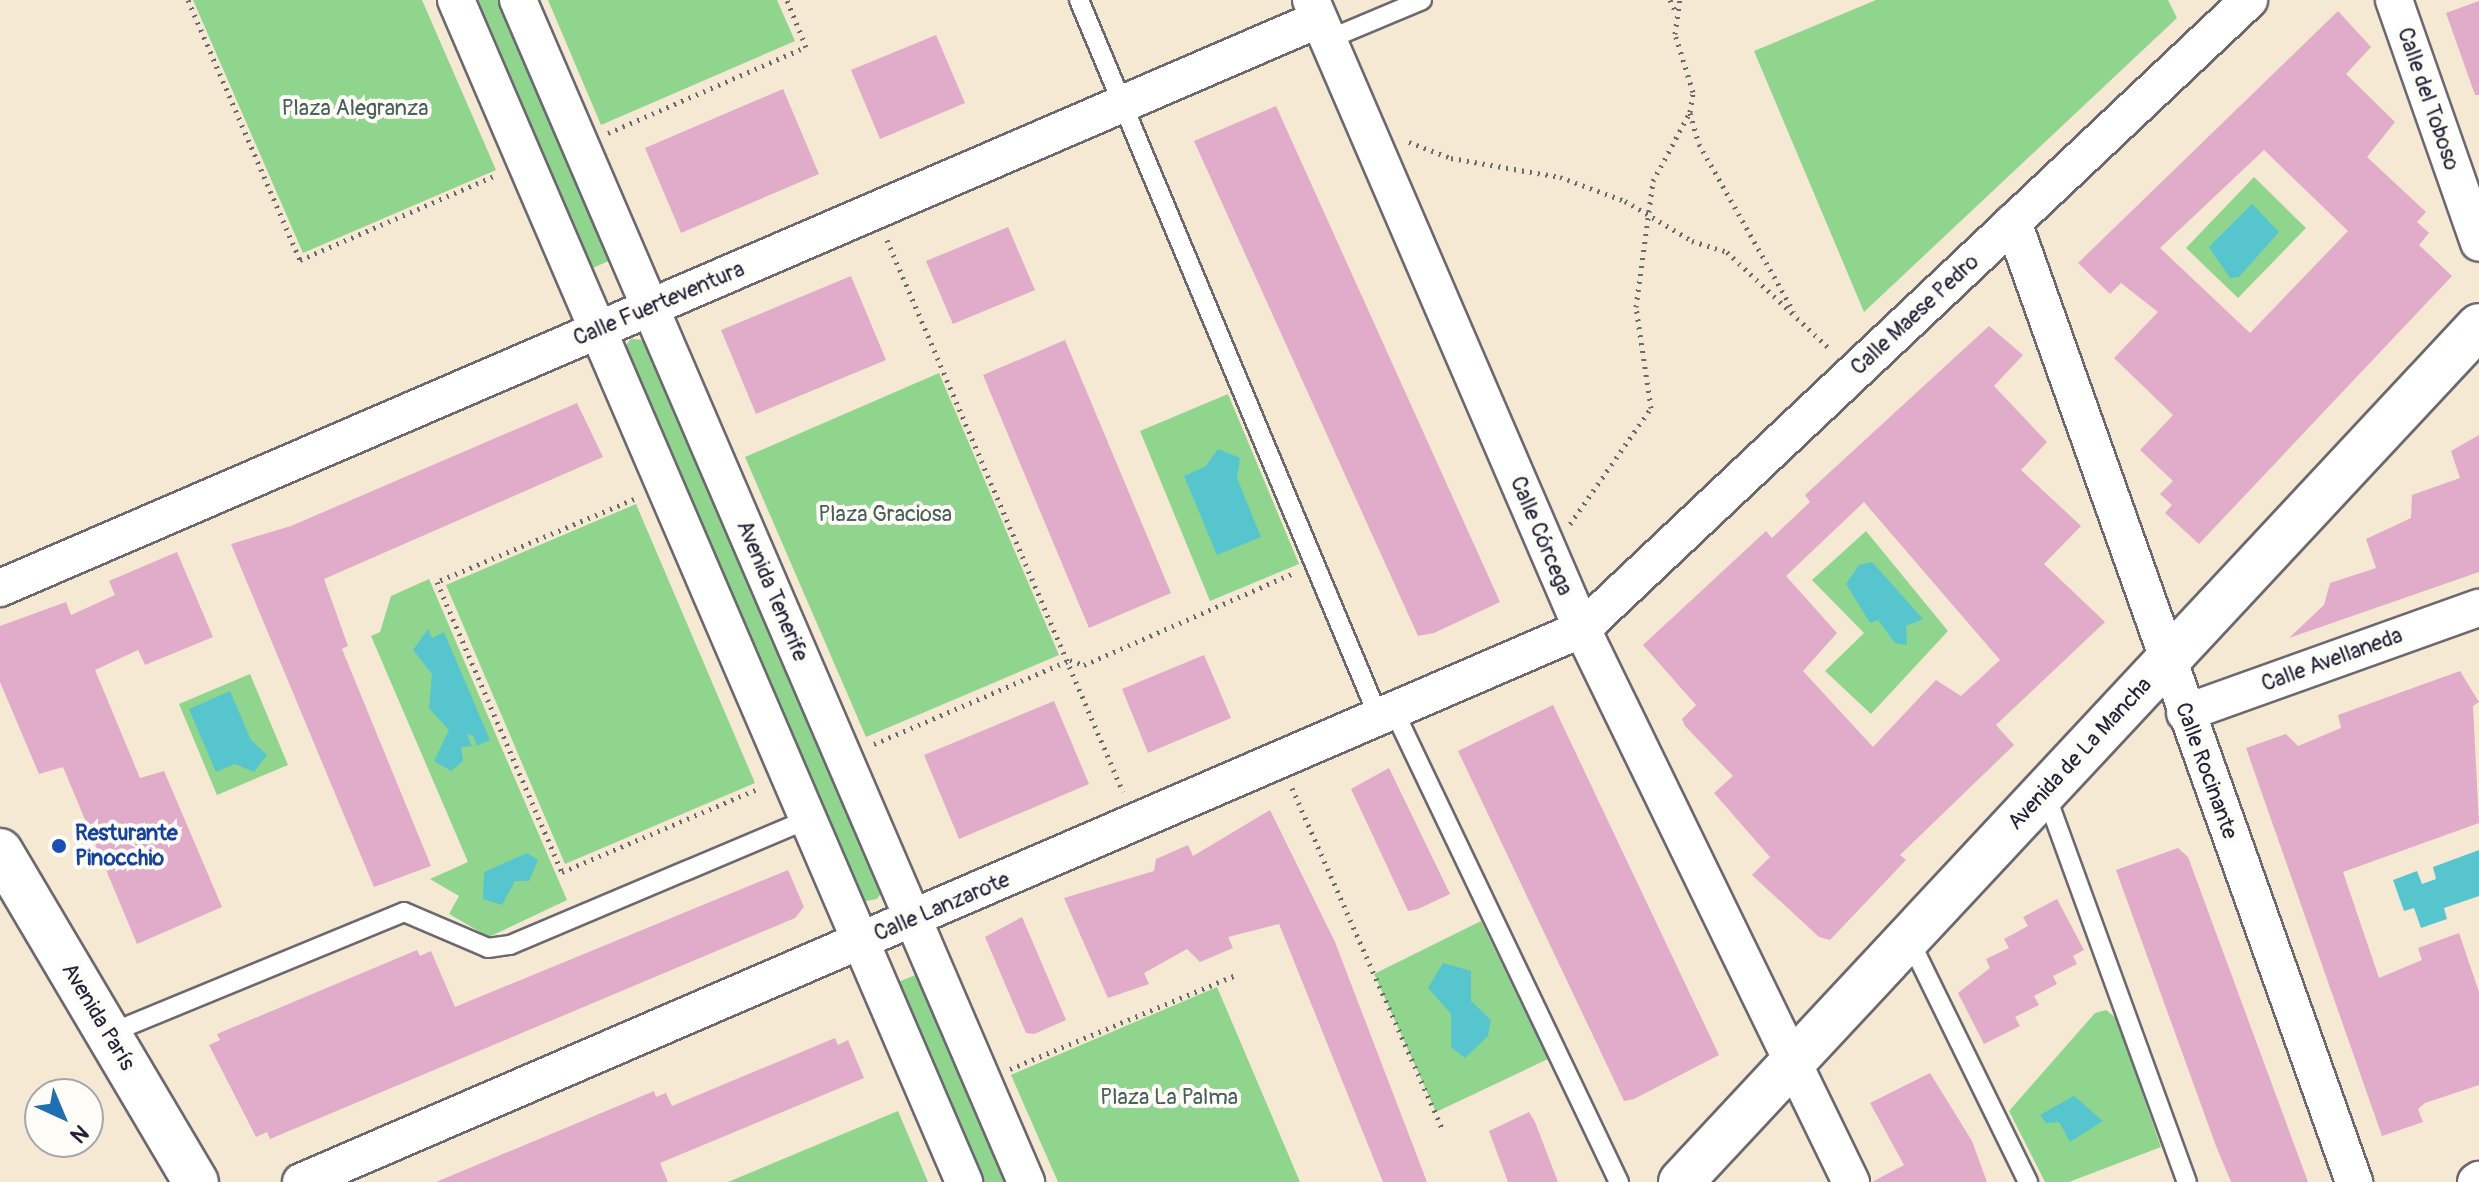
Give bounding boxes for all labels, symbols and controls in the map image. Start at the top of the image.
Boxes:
street label: Calle del Toboso [2391,24,2465,174]
park label: Plaza Alegranza [281,96,429,122]
street label: Calle Maese Pedro [1846,249,1984,381]
street label: Calle Fuerteventura [570,256,748,352]
street label: Calle Córcega [1504,473,1578,599]
park label: Plaza Graciosa [818,502,952,528]
street label: Avenida Tenerife [730,517,814,665]
street label: Calle Avellaneda [2258,622,2406,698]
street label: Avenida de La Mancha [2002,672,2158,836]
street label: Calle Rocinante [2169,699,2243,843]
place label: Resturante Pinocchio [75,820,178,872]
marker: Resturante Pinocchio [50,837,68,855]
street label: Calle Lanzarote [870,867,1014,947]
street label: Avenida París [56,958,140,1076]
north arrow [24,1078,104,1158]
park label: Plaza La Palma [1100,1085,1238,1111]
text: N [64,1119,94,1149]

